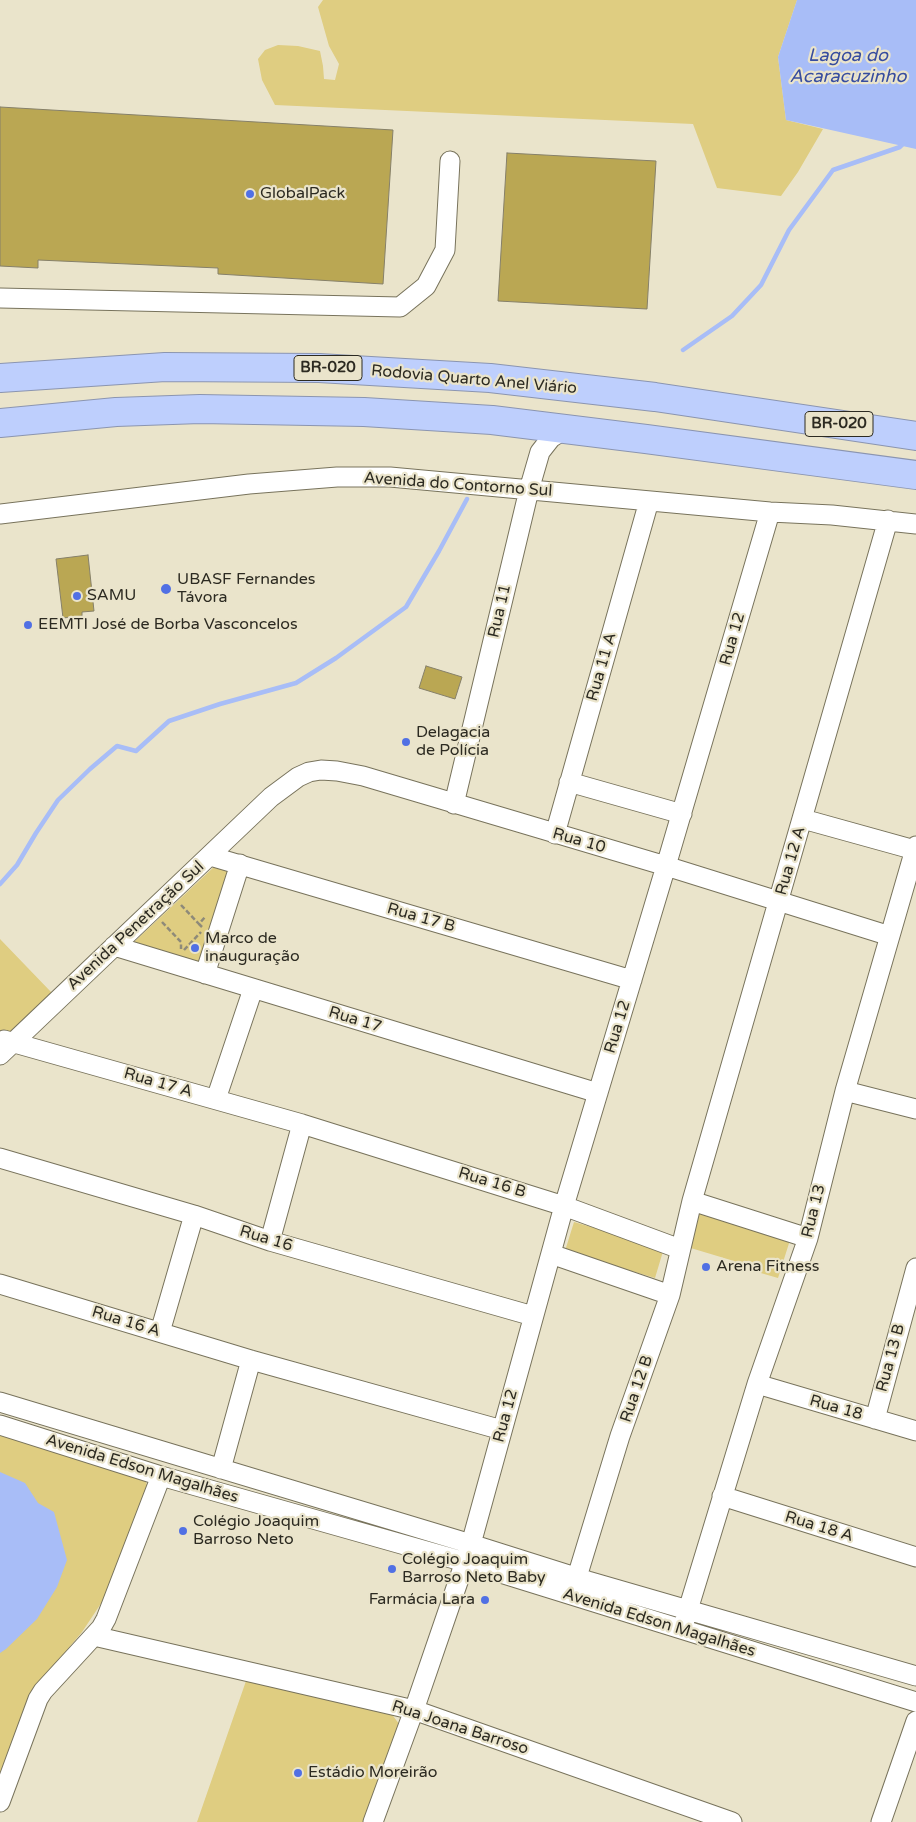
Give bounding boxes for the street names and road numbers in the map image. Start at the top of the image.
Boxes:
road number: BR-020 [294,356,362,380]
street label: Rodovia Quarto Anel Viário [370,361,578,399]
road number: BR-020 [805,412,873,436]
street label: Avenida do Contorno Sul [363,469,553,501]
street label: Rua 11 [485,582,515,640]
street label: Rua 12 [716,610,750,668]
street label: Rua 11 A [583,630,621,704]
street label: Rua 10 [550,824,608,858]
street label: Rua 12 A [772,824,810,898]
street label: Avenida Penetração Sul [64,858,208,994]
street label: Rua 17 B [385,899,457,937]
street label: Rua 12 [601,998,635,1056]
street label: Rua 17 [326,1003,384,1037]
street label: Rua 17 A [121,1064,195,1102]
street label: Rua 16 B [456,1164,528,1202]
street label: Rua 13 [798,1182,830,1240]
street label: Rua 16 [237,1222,295,1256]
street label: Rua 16 A [89,1303,163,1341]
street label: Rua 13 B [873,1322,909,1394]
street label: Rua 12 B [617,1353,657,1425]
street label: Rua 12 [490,1387,522,1445]
street label: Rua 18 [807,1391,865,1425]
street label: Avenida Edson Magalhães [43,1431,241,1507]
street label: Rua 18 A [782,1508,856,1546]
street label: Avenida Edson Magalhães [560,1585,758,1661]
street label: Rua Joana Barroso [389,1697,531,1759]

